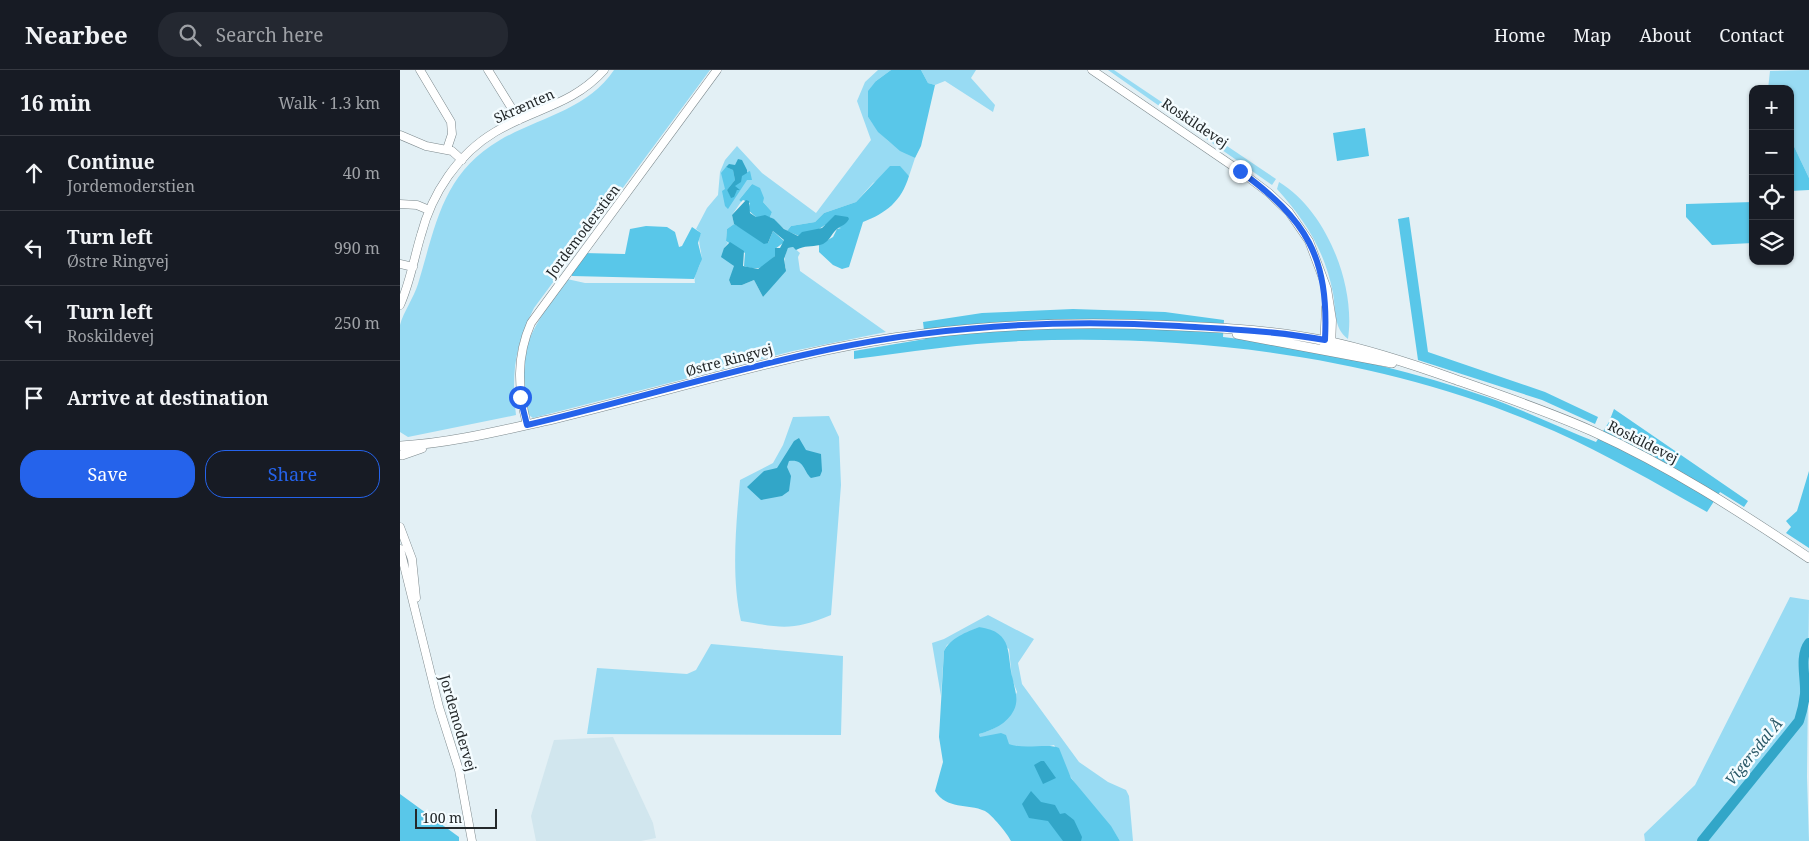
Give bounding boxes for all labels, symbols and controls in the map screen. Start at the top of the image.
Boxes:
search box [158,12,508,57]
text: Nearbee [25,18,128,51]
icon: search [176,21,204,49]
text: Search here [216,22,323,48]
text: Home [1494,23,1545,47]
text: Map [1573,23,1611,47]
text: About [1639,23,1691,47]
text: Contact [1719,23,1784,47]
street label: Skrænten [491,84,557,127]
map controls [1749,85,1794,265]
button: + [1749,85,1794,130]
text: 16 min [20,89,91,117]
text: Walk · 1.3 km [278,92,380,114]
street label: Roskildevej [1158,93,1232,152]
button: − [1749,130,1794,175]
text: Continue [67,149,155,175]
icon: ahead [20,159,48,187]
route end [1229,160,1252,183]
text: 40 m [343,162,380,184]
text: Jordemoderstien [67,175,195,197]
button: locate [1749,175,1794,220]
street label: Jordemoderstien [541,180,624,282]
button: layers [1749,220,1794,265]
text: Turn left [67,224,153,250]
icon: left [20,234,48,262]
text: 990 m [334,237,380,259]
text: Østre Ringvej [67,250,169,272]
text: Turn left [67,299,153,325]
icon: left [20,309,48,337]
text: 250 m [334,312,380,334]
text: Roskildevej [67,325,154,347]
street label: Østre Ringvej [683,339,775,380]
icon: arrive [20,384,48,412]
text: Arrive at destination [67,385,269,411]
route start [509,386,532,409]
street label: Roskildevej [1605,416,1682,467]
button: Save [20,450,195,498]
button: Share [205,450,380,498]
street label: Jordemodervej [435,671,481,773]
water label: Vigersdal Å [1720,714,1786,789]
scale bar [415,806,498,829]
text: 100 m [422,808,462,827]

